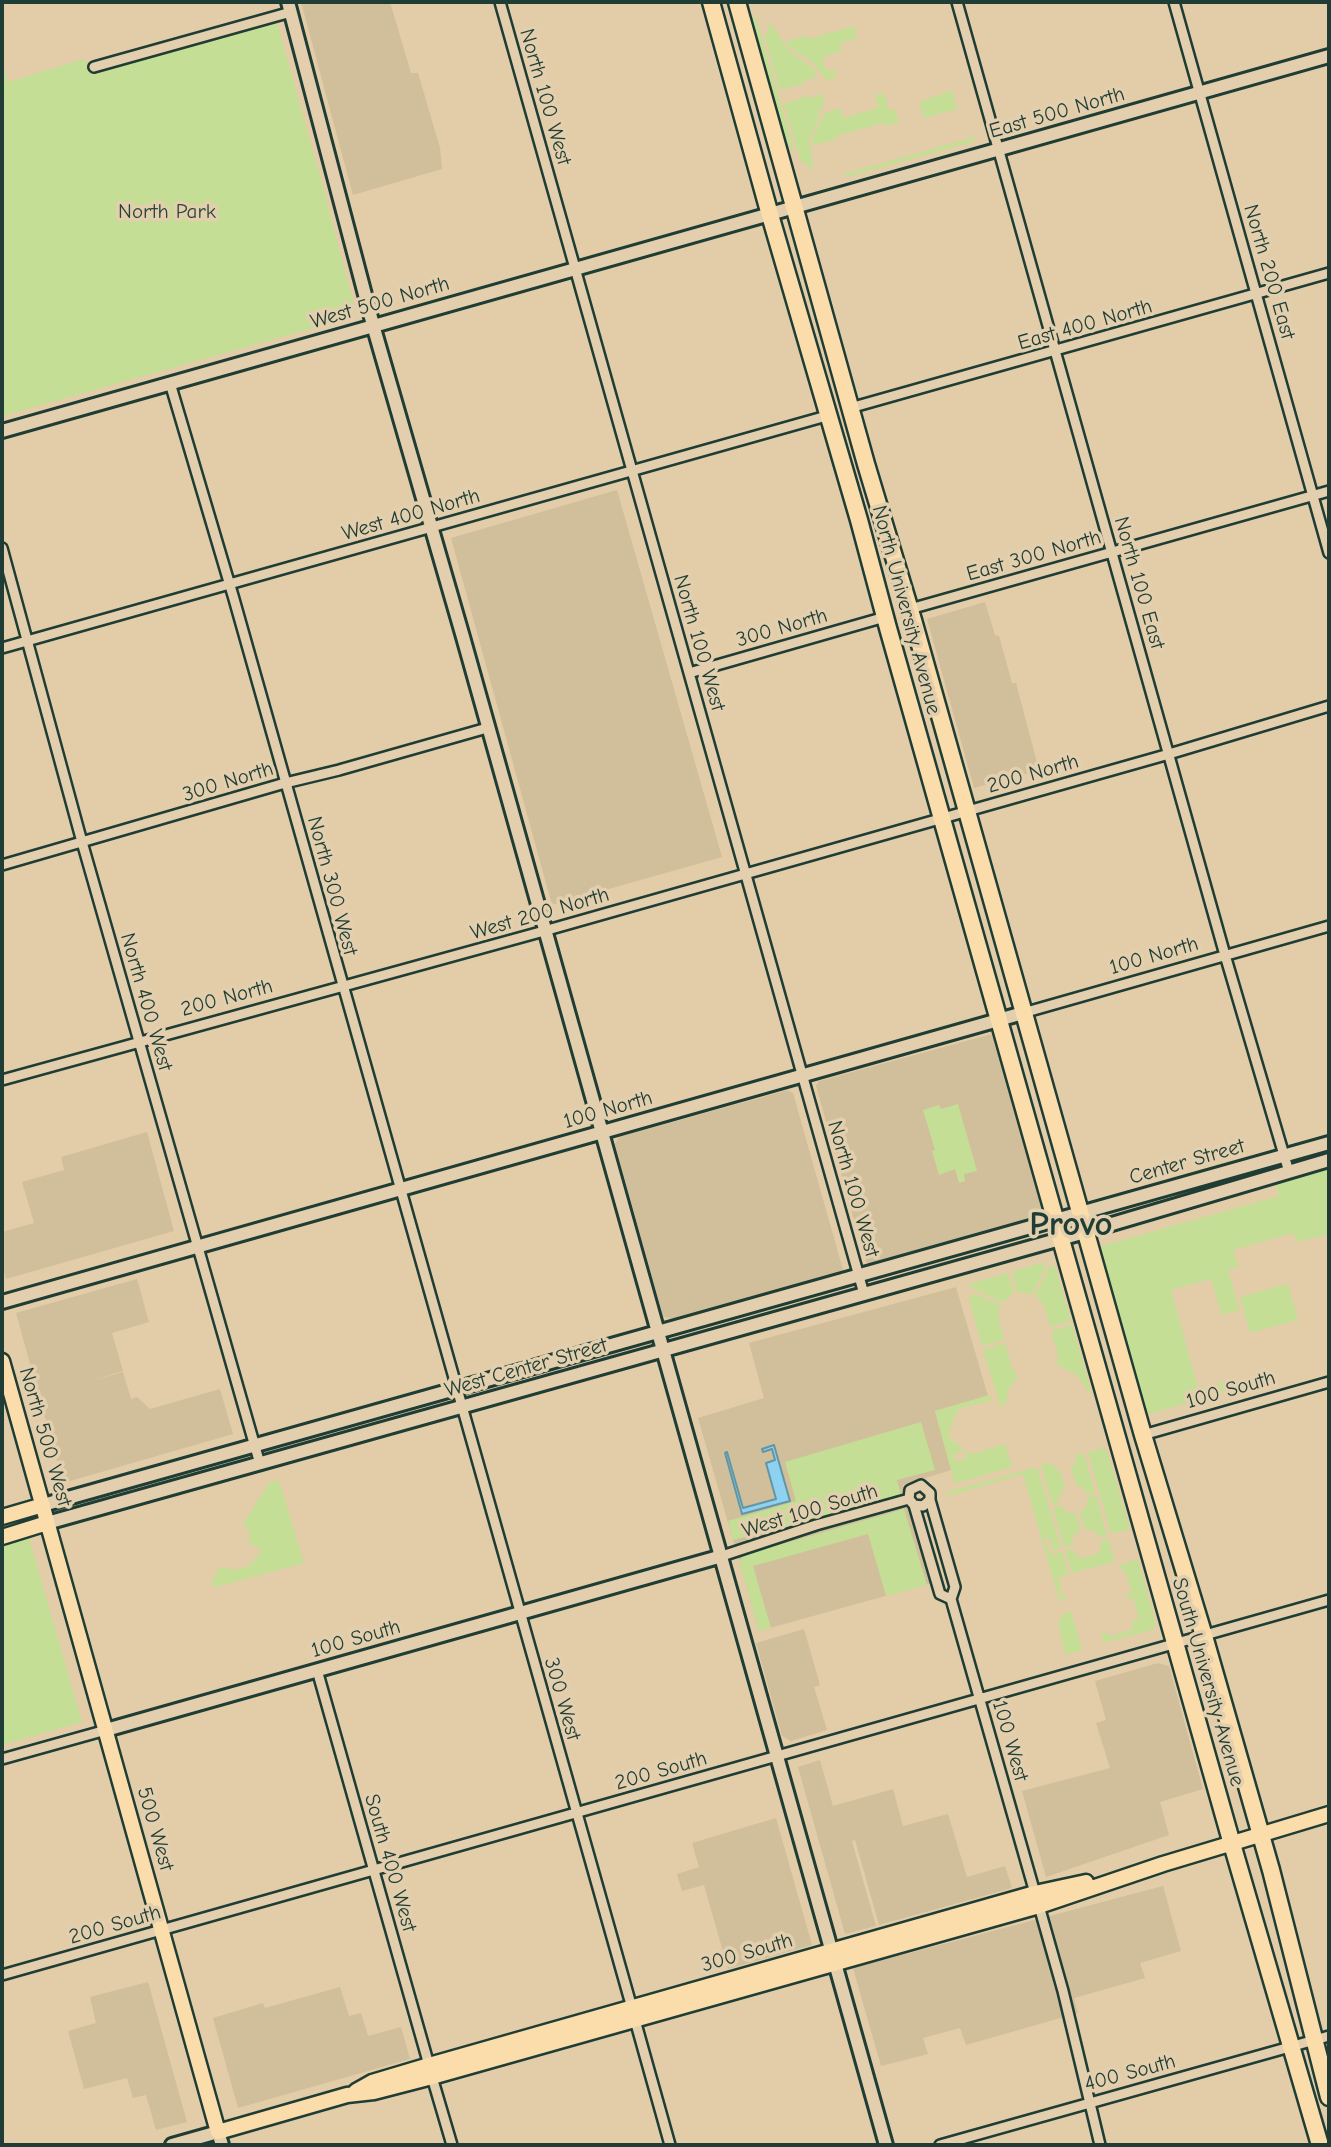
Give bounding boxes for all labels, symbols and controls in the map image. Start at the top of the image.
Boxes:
street label: North 100 West [514,26,576,168]
street label: East 500 North [986,82,1128,144]
park label: North Park [118,199,216,225]
street label: North 200 East [1238,202,1300,342]
street label: West 500 North [308,271,452,335]
street label: East 400 North [1015,294,1155,356]
street label: West 400 North [339,483,483,547]
street label: North University Avenue [866,503,946,717]
street label: North 100 East [1108,514,1170,652]
street label: East 300 North [964,525,1104,587]
street label: North 100 West [668,572,730,714]
street label: 300 North [733,603,831,653]
street label: 200 North [984,749,1082,799]
street label: 300 North [179,756,277,808]
street label: North 300 West [301,814,363,958]
street label: West 200 North [468,882,612,946]
street label: North 400 West [114,930,178,1074]
street label: 100 North [1107,931,1201,981]
street label: 200 North [178,974,276,1022]
street label: 100 North [561,1085,655,1135]
street label: North 100 West [822,1118,884,1260]
street label: Center Street [1126,1134,1248,1190]
district label: Provo [1029,1204,1113,1246]
street label: West Center Street [442,1333,610,1403]
street label: North 500 West [13,1365,77,1509]
street label: 100 South [1184,1365,1278,1415]
street label: West 100 South [739,1478,881,1544]
street label: South University Avenue [1166,1575,1250,1789]
street label: 100 South [309,1614,403,1664]
street label: 300 West [538,1655,586,1743]
street label: 100 West [986,1698,1034,1784]
street label: 200 South [612,1746,710,1796]
street label: 500 West [131,1784,179,1874]
street label: South 400 West [358,1791,422,1935]
street label: 200 South [66,1900,164,1950]
street label: 300 South [698,1928,796,1978]
street label: 400 South [1082,2049,1178,2097]

